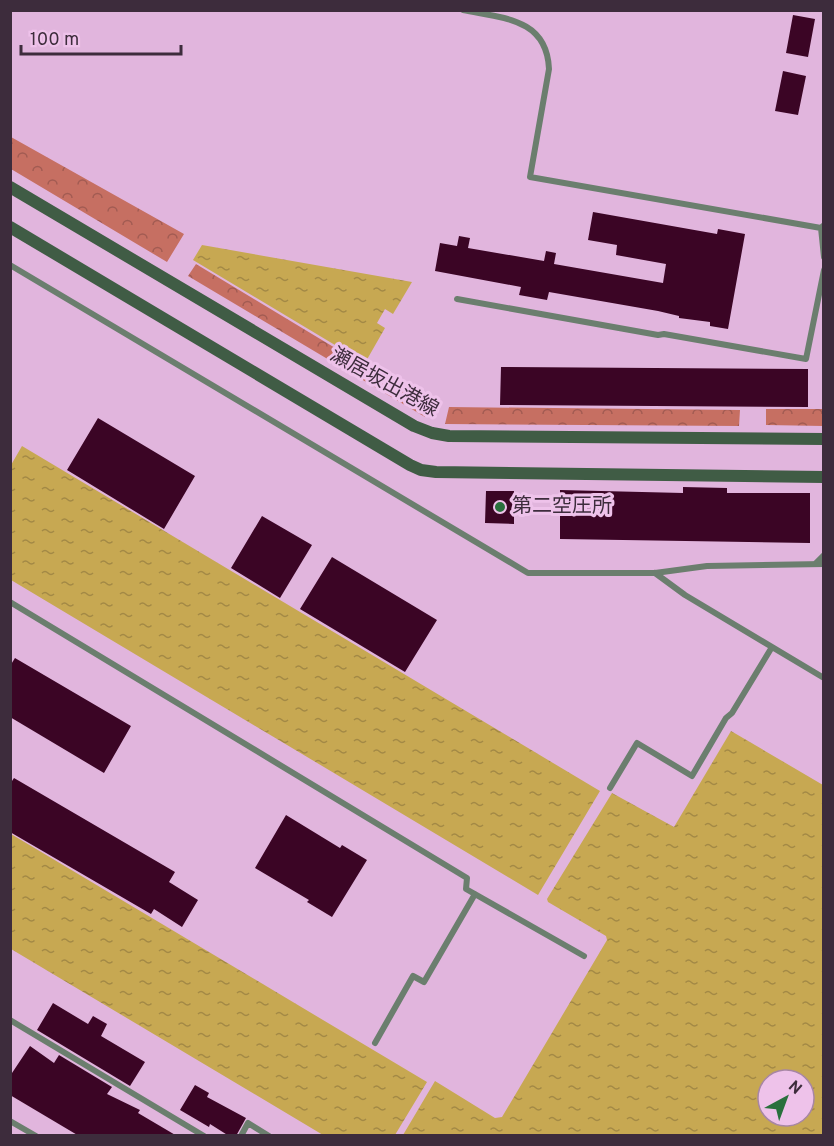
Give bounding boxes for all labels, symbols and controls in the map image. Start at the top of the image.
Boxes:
scale bar [21,18,182,56]
text: 100 m [30,29,79,52]
street label: 瀬居坂出港線 [325,343,443,423]
place label: 第二空圧所 [512,494,612,520]
marker: 第二空圧所 [493,500,507,514]
north arrow [756,1068,816,1128]
text: N [784,1077,805,1100]

